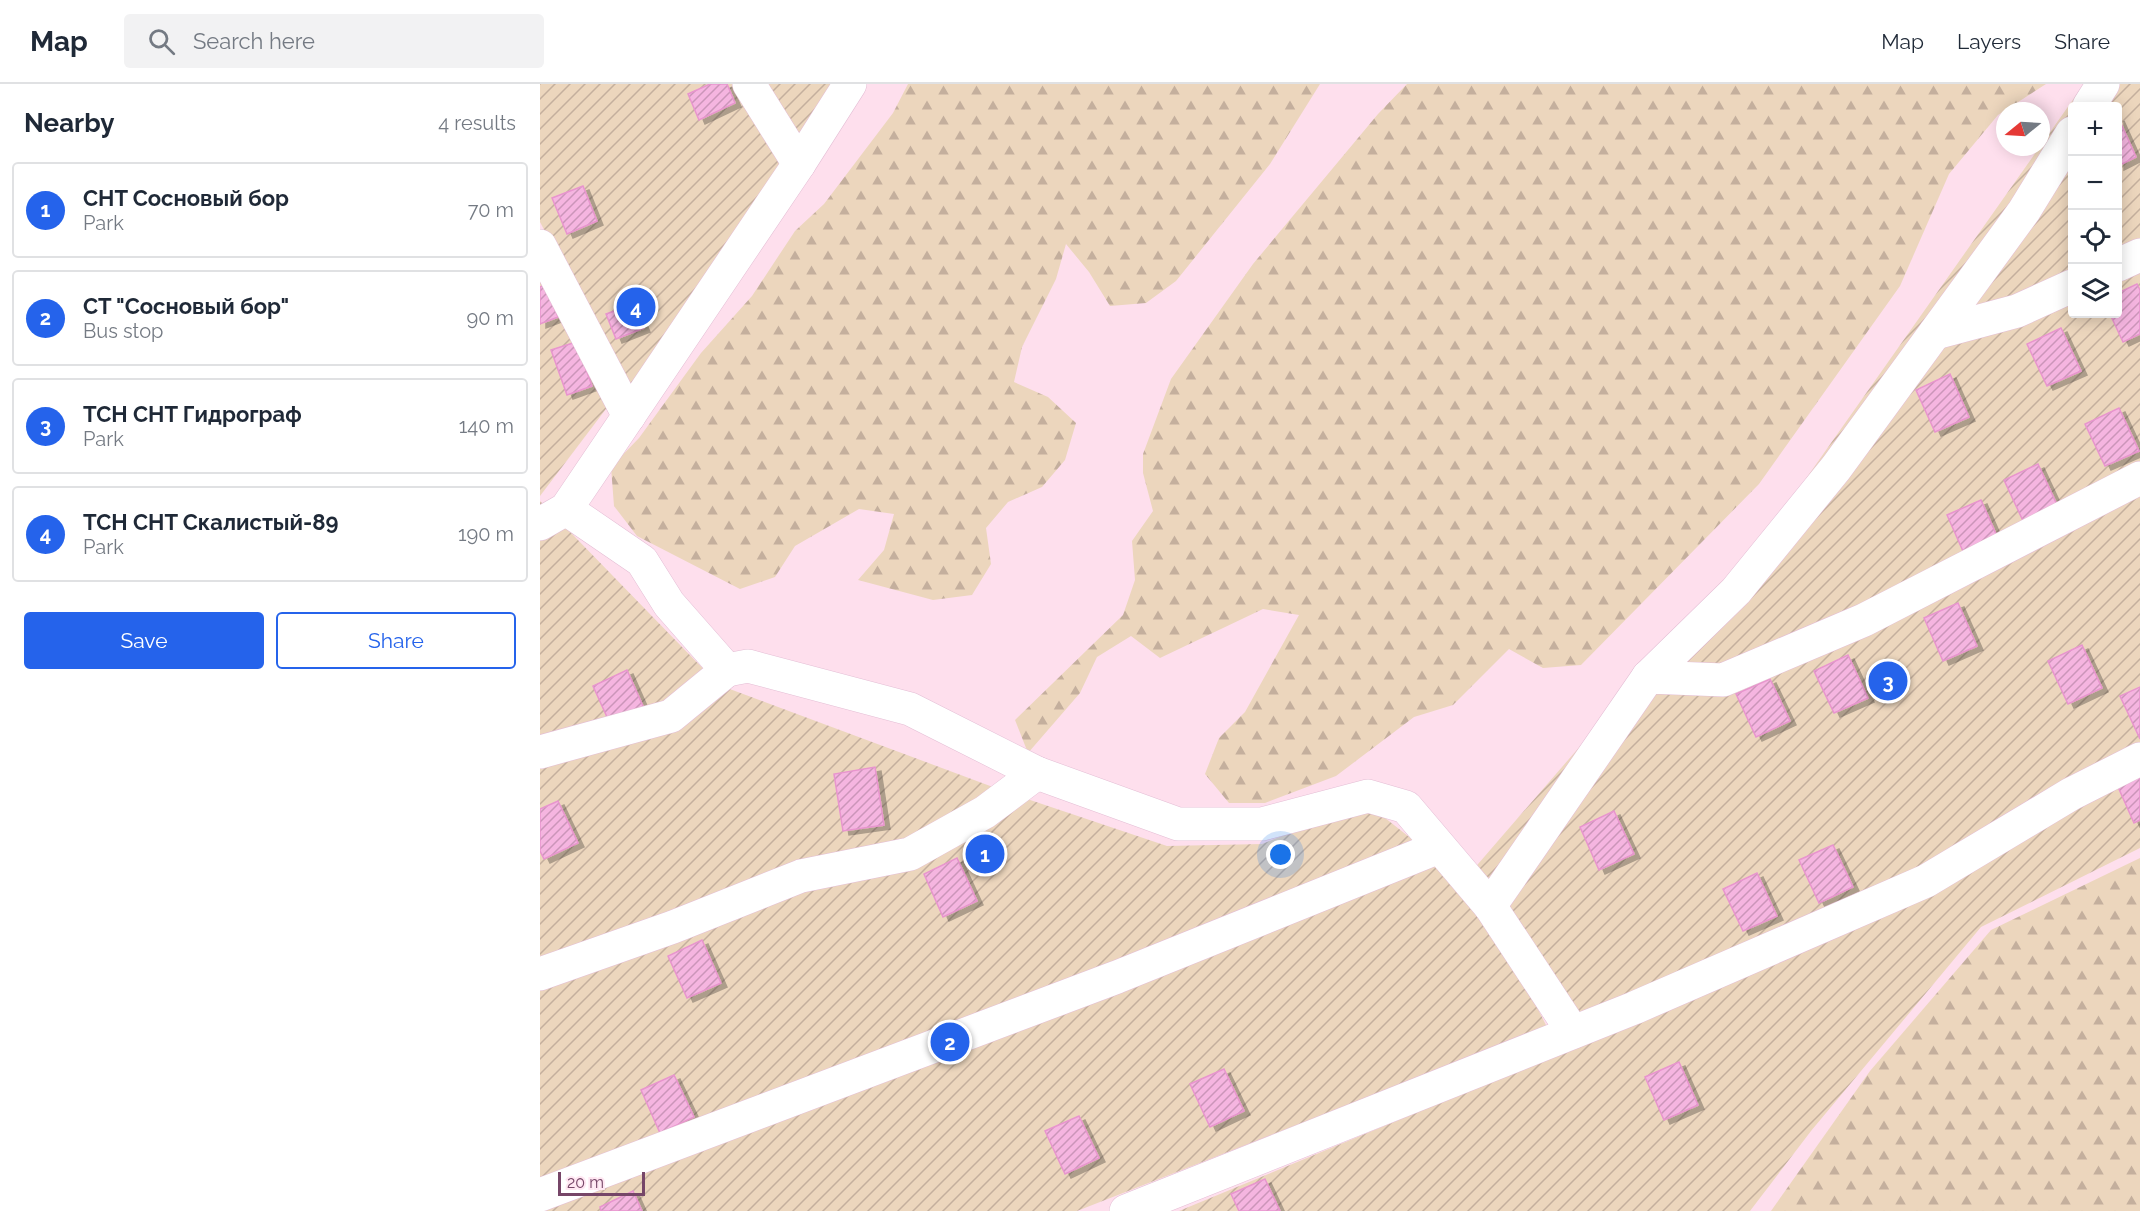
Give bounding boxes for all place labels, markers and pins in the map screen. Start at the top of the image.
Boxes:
pin: 4 [616,284,656,330]
pin: 3 [1868,658,1908,704]
pin: 1 [966,832,1004,876]
pin: 2 [930,1020,970,1064]

